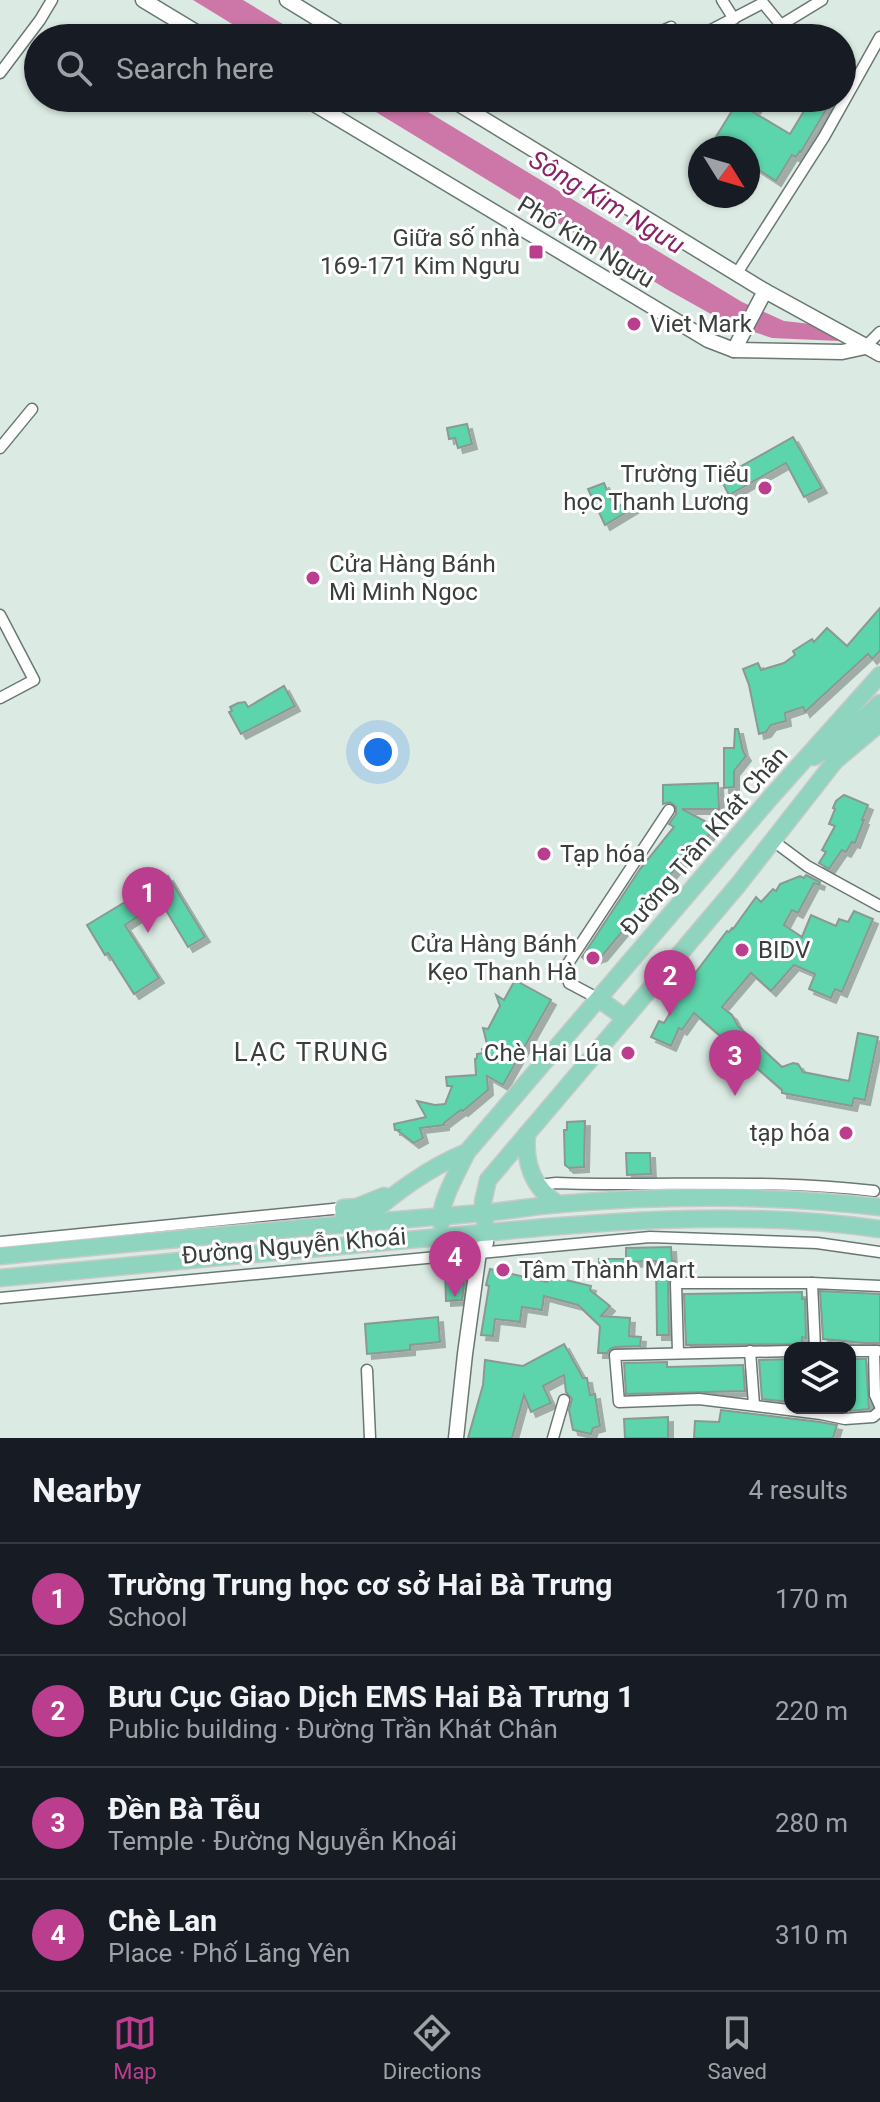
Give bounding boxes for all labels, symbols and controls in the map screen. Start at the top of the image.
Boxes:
search box [24,24,856,112]
icon: search [52,46,96,90]
text: Search here [116,51,274,86]
north arrow [688,136,760,208]
water label: Sông Kim Ngưu [524,144,690,260]
street label: Phố Kim Ngưu [513,190,659,294]
place label: Giữa số nhà 169-171 Kim Ngưu [320,224,520,280]
marker: Giữa số nhà 169-171 Kim Ngưu [527,243,545,261]
place label: Viet Mark [650,310,753,338]
marker: Viet Mark [625,315,643,333]
place label: Trường Tiểu học Thanh Lương [563,460,749,516]
marker: Trường Tiểu học Thanh Lương [756,479,774,497]
place label: Cửa Hàng Bánh Mì Minh Ngoc [329,550,496,606]
marker: Cửa Hàng Bánh Mì Minh Ngoc [304,569,322,587]
your location [358,732,398,772]
street label: Đường Trần Khát Chân [615,741,793,941]
place label: Tạp hóa [560,840,645,868]
marker: Tạp hóa [535,845,553,863]
pin: 1 [122,867,174,933]
place label: Cửa Hàng Bánh Kẹo Thanh Hà [410,930,577,986]
place label: BIDV [758,936,810,964]
marker: BIDV [733,941,751,959]
marker: Cửa Hàng Bánh Kẹo Thanh Hà [584,949,602,967]
pin: 2 [644,950,696,1016]
pin: 3 [709,1030,761,1096]
district label: LẠC TRUNG [234,1037,390,1067]
place label: Chè Hai Lúa [484,1039,612,1067]
marker: Chè Hai Lúa [619,1044,637,1062]
place label: tạp hóa [750,1119,830,1147]
marker: tạp hóa [837,1124,855,1142]
street label: Đường Nguyễn Khoái [181,1222,407,1270]
pin: 4 [429,1231,481,1297]
place label: Tâm Thành Mart [519,1256,695,1284]
marker: Tâm Thành Mart [494,1261,512,1279]
map controls [784,1342,856,1414]
button: layers [784,1342,856,1414]
text: Nearby [32,1470,141,1510]
text: 4 results [749,1475,848,1505]
text: Trường Trung học cơ sở Hai Bà Trưng [108,1567,613,1602]
text: 1 [51,1584,65,1614]
text: 170 m [775,1584,848,1614]
text: School [108,1602,187,1632]
text: Bưu Cục Giao Dịch EMS Hai Bà Trưng 1 [108,1679,634,1714]
text: 2 [51,1696,65,1726]
text: 220 m [775,1696,848,1726]
text: Public building · Đường Trần Khát Chân [108,1714,558,1744]
text: Đền Bà Tễu [108,1791,261,1826]
text: 3 [51,1808,65,1838]
text: 280 m [775,1808,848,1838]
text: Temple · Đường Nguyễn Khoái [108,1826,457,1856]
text: Chè Lan [108,1903,217,1938]
text: 4 [51,1920,65,1950]
text: 310 m [775,1920,848,1950]
text: Place · Phố Lãng Yên [108,1938,350,1968]
tab: Map [113,2011,157,2084]
tab: Directions [383,2011,482,2084]
tab: Saved [708,2011,767,2084]

